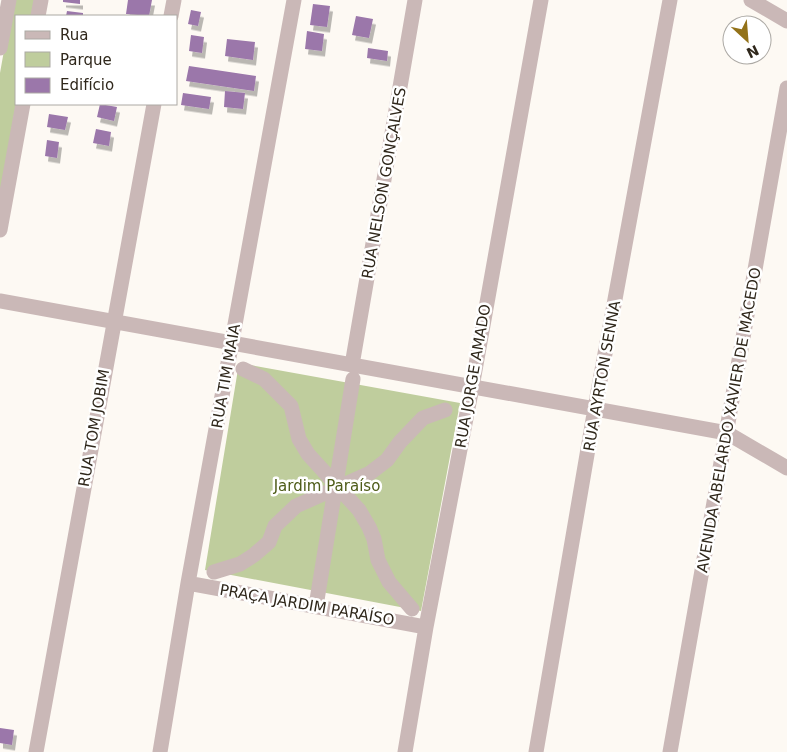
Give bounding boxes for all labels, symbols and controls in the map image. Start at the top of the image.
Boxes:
legend [15,15,178,105]
north arrow [722,15,772,65]
text: Rua [60,26,88,44]
text: N [744,42,761,61]
text: Parque [60,51,112,69]
text: Edifício [60,76,114,94]
street label: RUA NELSON GONÇALVES [358,86,410,280]
street label: AVENIDA ABELARDO XAVIER DE MACEDO [693,266,765,574]
street label: RUA AYRTON SENNA [580,299,624,453]
street label: RUA JORGE AMADO [451,303,495,449]
street label: RUA TIM MAIA [208,322,244,430]
street label: RUA TOM JOBIM [75,368,113,488]
park label: Jardim Paraíso [273,477,380,495]
street label: PRAÇA JARDIM PARAÍSO [218,580,396,629]

